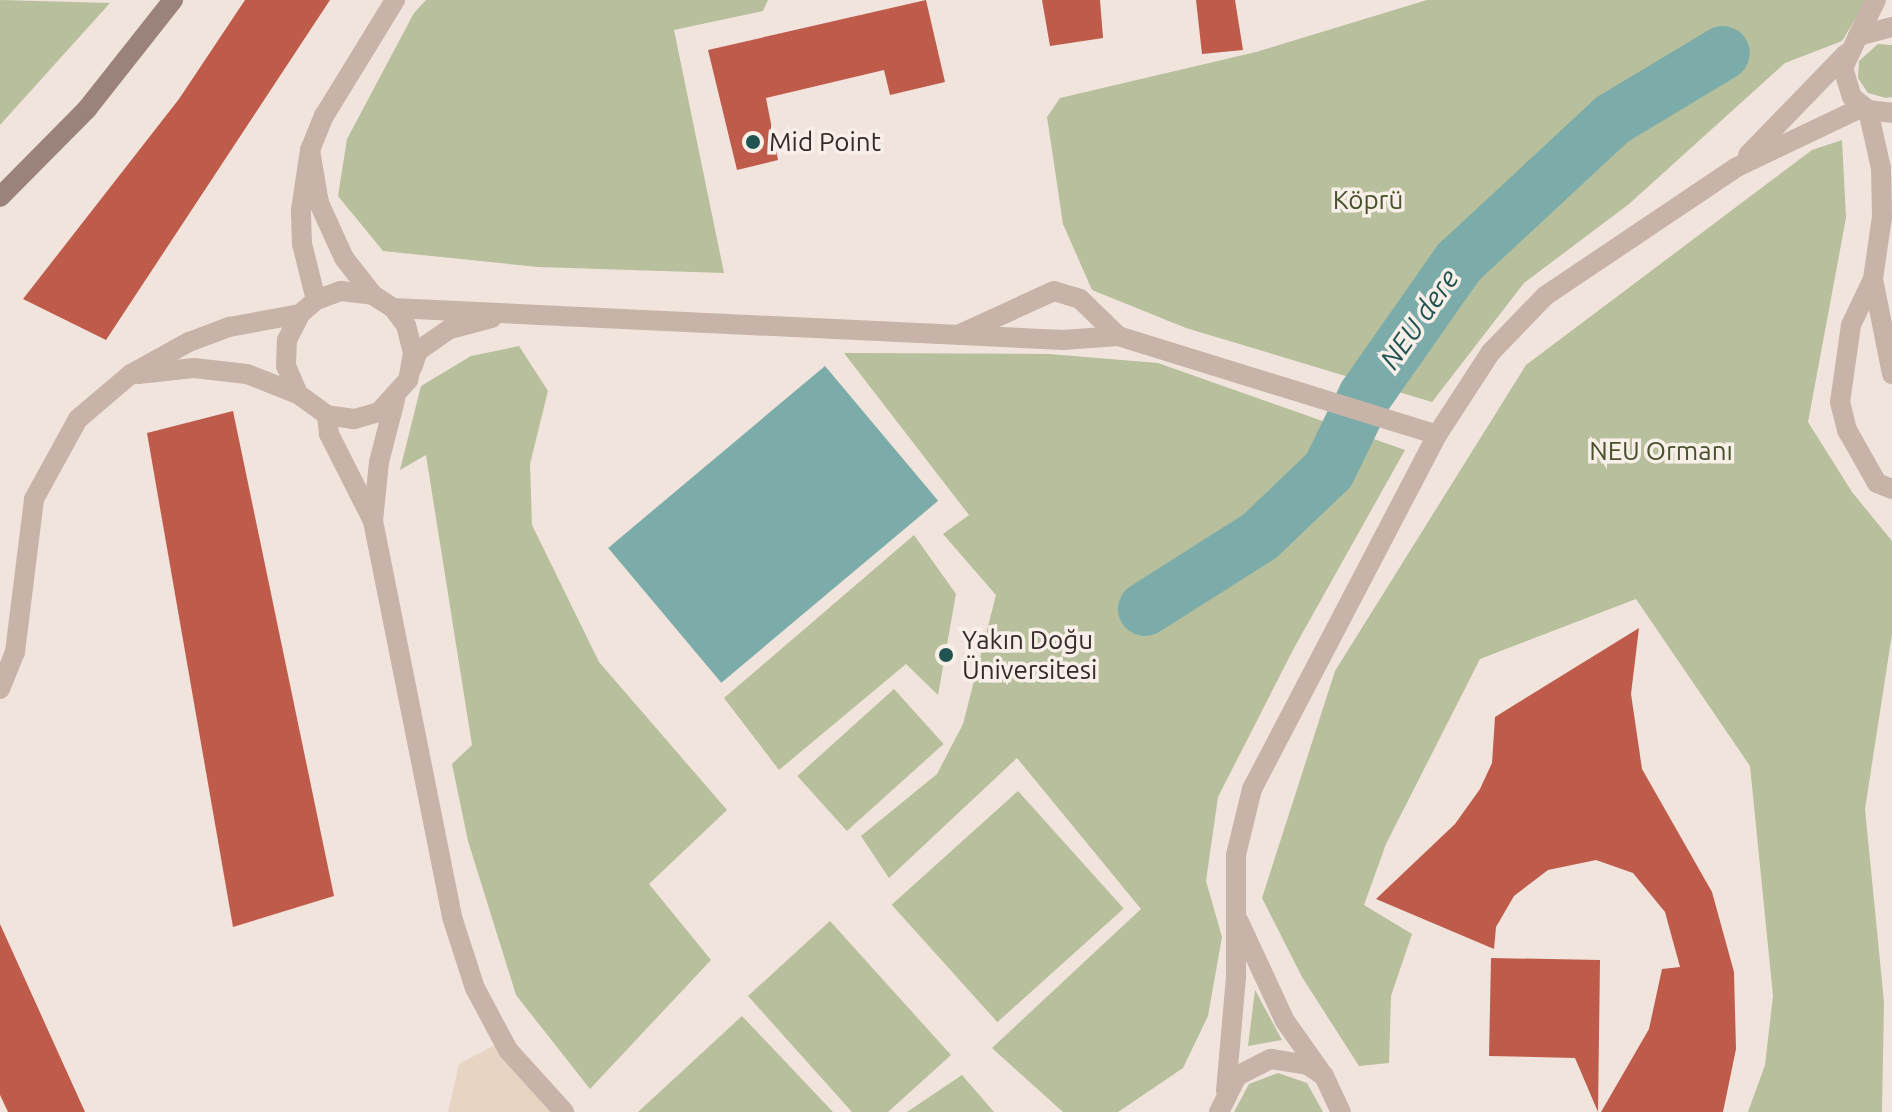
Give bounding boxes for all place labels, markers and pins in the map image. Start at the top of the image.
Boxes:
place label: Mid Point [769,126,881,158]
marker: Mid Point [744,133,762,151]
place label: Yakın Doğu Üniversitesi [962,624,1097,686]
marker: Yakın Doğu Üniversitesi [937,646,955,664]

